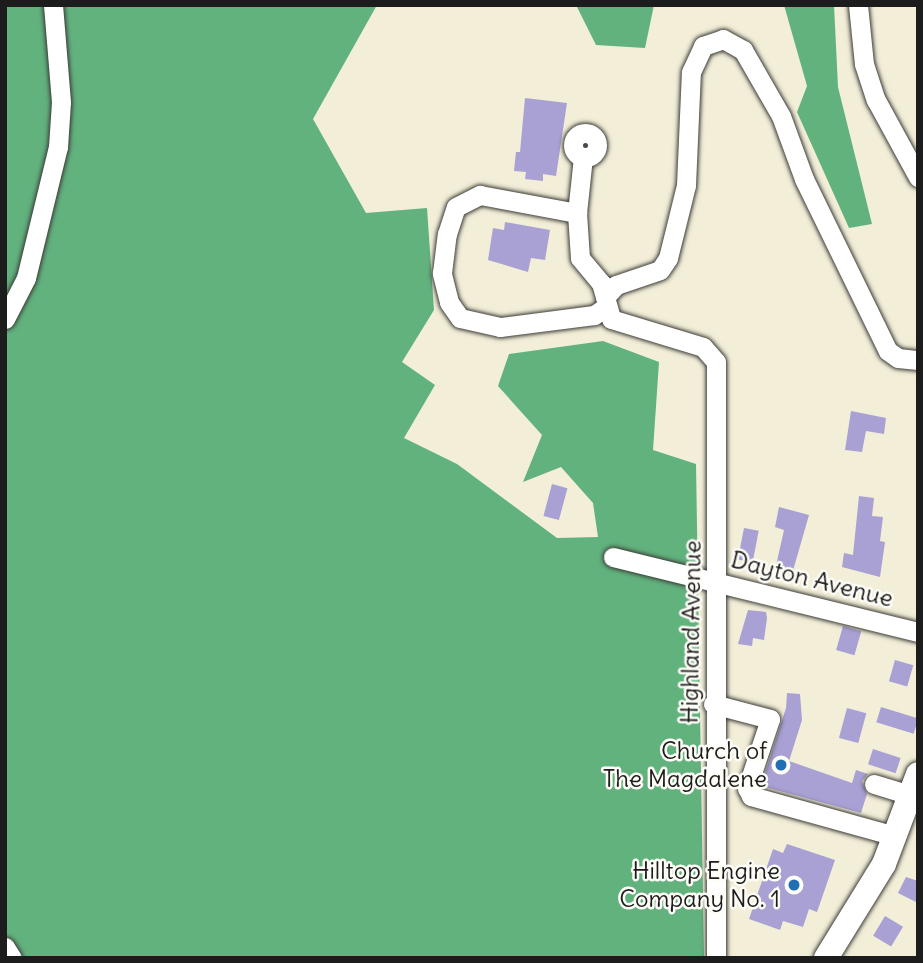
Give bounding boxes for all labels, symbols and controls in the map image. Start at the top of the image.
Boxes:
street label: Highland Avenue [675,540,707,724]
street label: Dayton Avenue [728,545,896,613]
place label: Church of The Magdalene [603,737,767,793]
marker: Church of The Magdalene [773,757,789,773]
place label: Hilltop Engine Company No. 1 [619,857,780,913]
marker: Hilltop Engine Company No. 1 [786,877,802,893]

